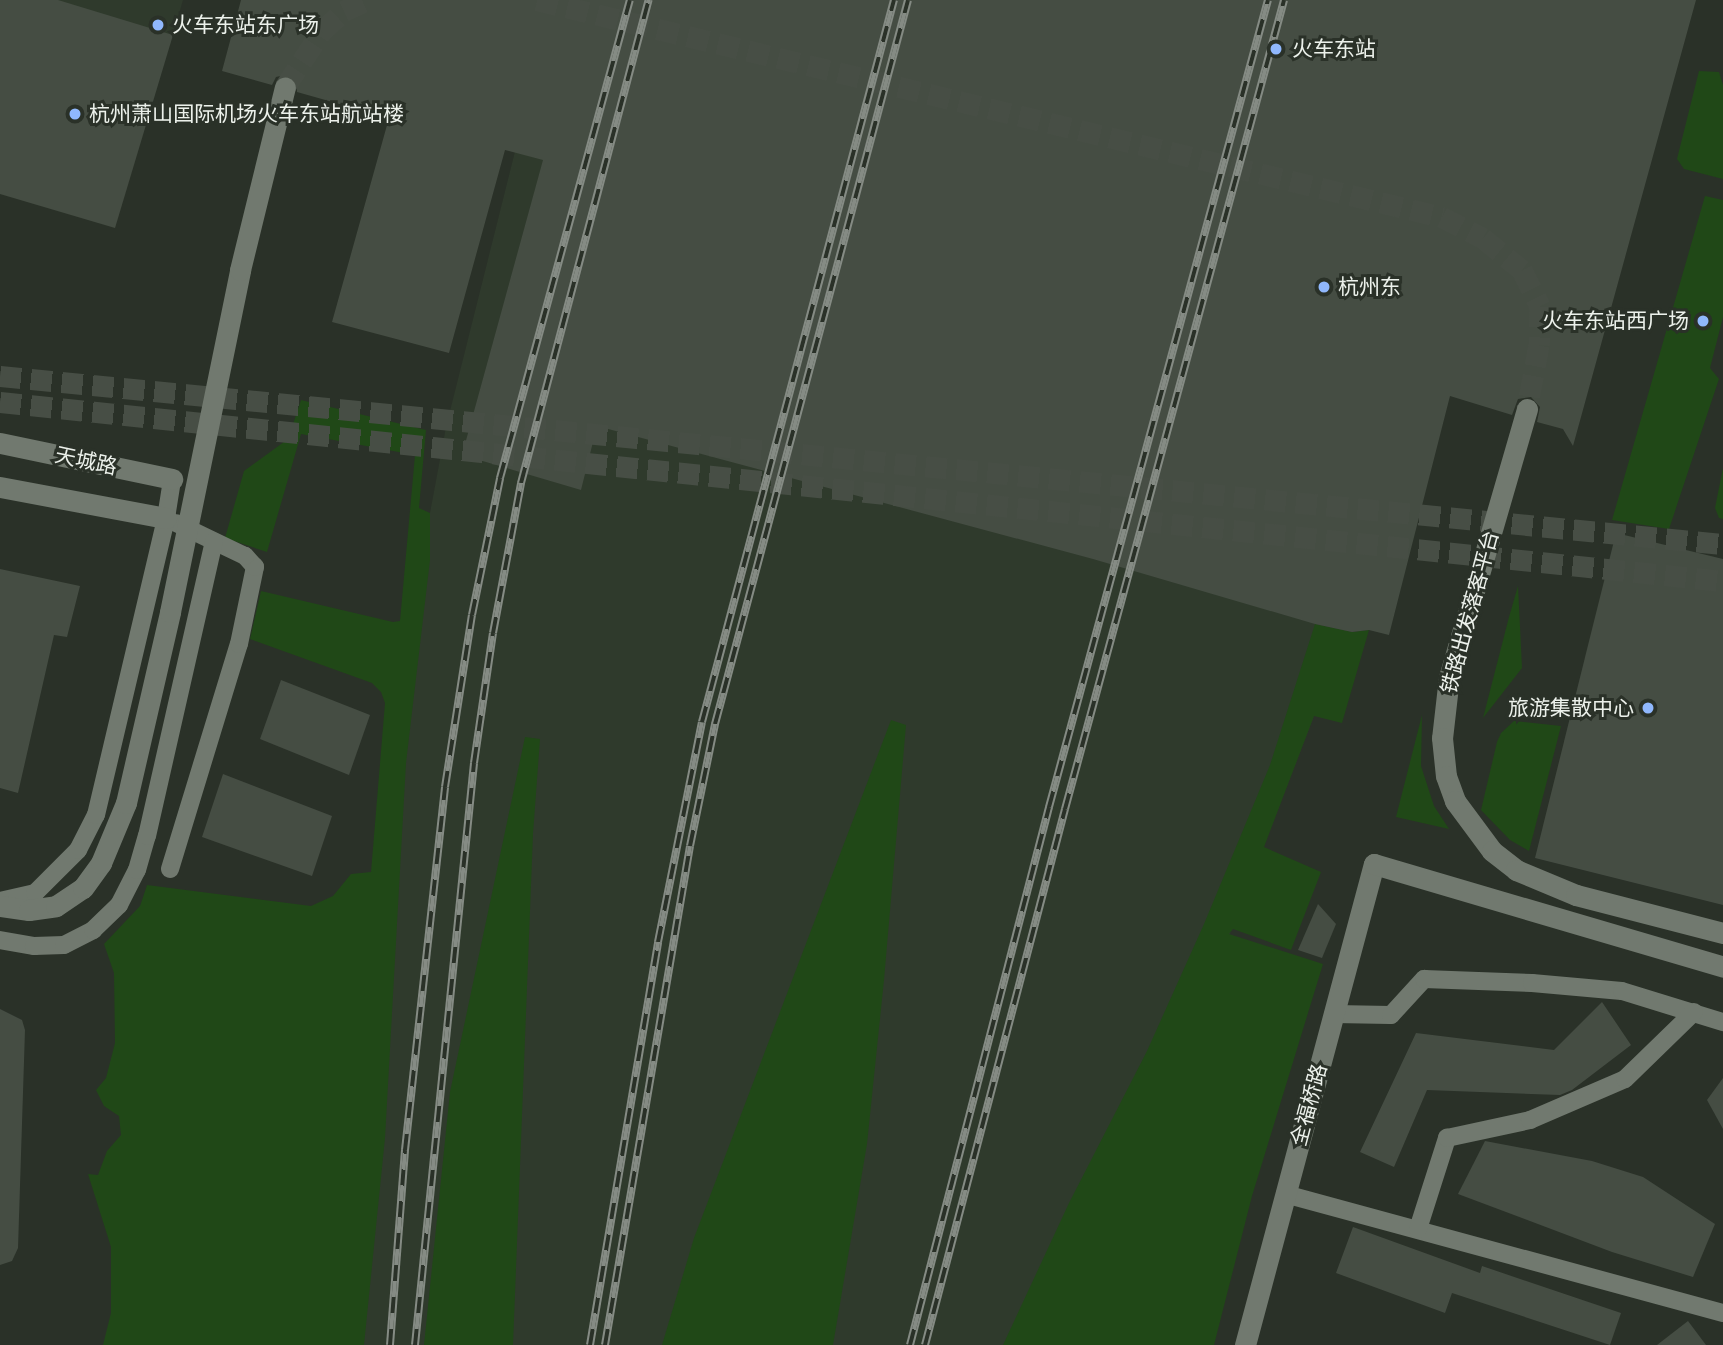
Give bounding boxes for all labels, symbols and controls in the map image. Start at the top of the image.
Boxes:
place label: 火车东站东广场 [172,12,319,38]
marker: 火车东站东广场 [150,17,166,33]
place label: 火车东站 [1292,36,1376,62]
marker: 火车东站 [1266,39,1286,59]
place label: 杭州萧山国际机场火车东站航站楼 [89,101,404,127]
marker: 杭州萧山国际机场火车东站航站楼 [67,106,83,122]
place label: 杭州东 [1338,274,1401,300]
marker: 杭州东 [1316,279,1332,295]
place label: 火车东站西广场 [1542,308,1689,334]
marker: 火车东站西广场 [1695,313,1711,329]
street label: 天城路 [53,442,119,480]
street label: 铁路出发落客平台 [1436,528,1504,696]
place label: 旅游集散中心 [1508,695,1634,721]
marker: 旅游集散中心 [1640,700,1656,716]
street label: 全福桥路 [1286,1061,1332,1149]

